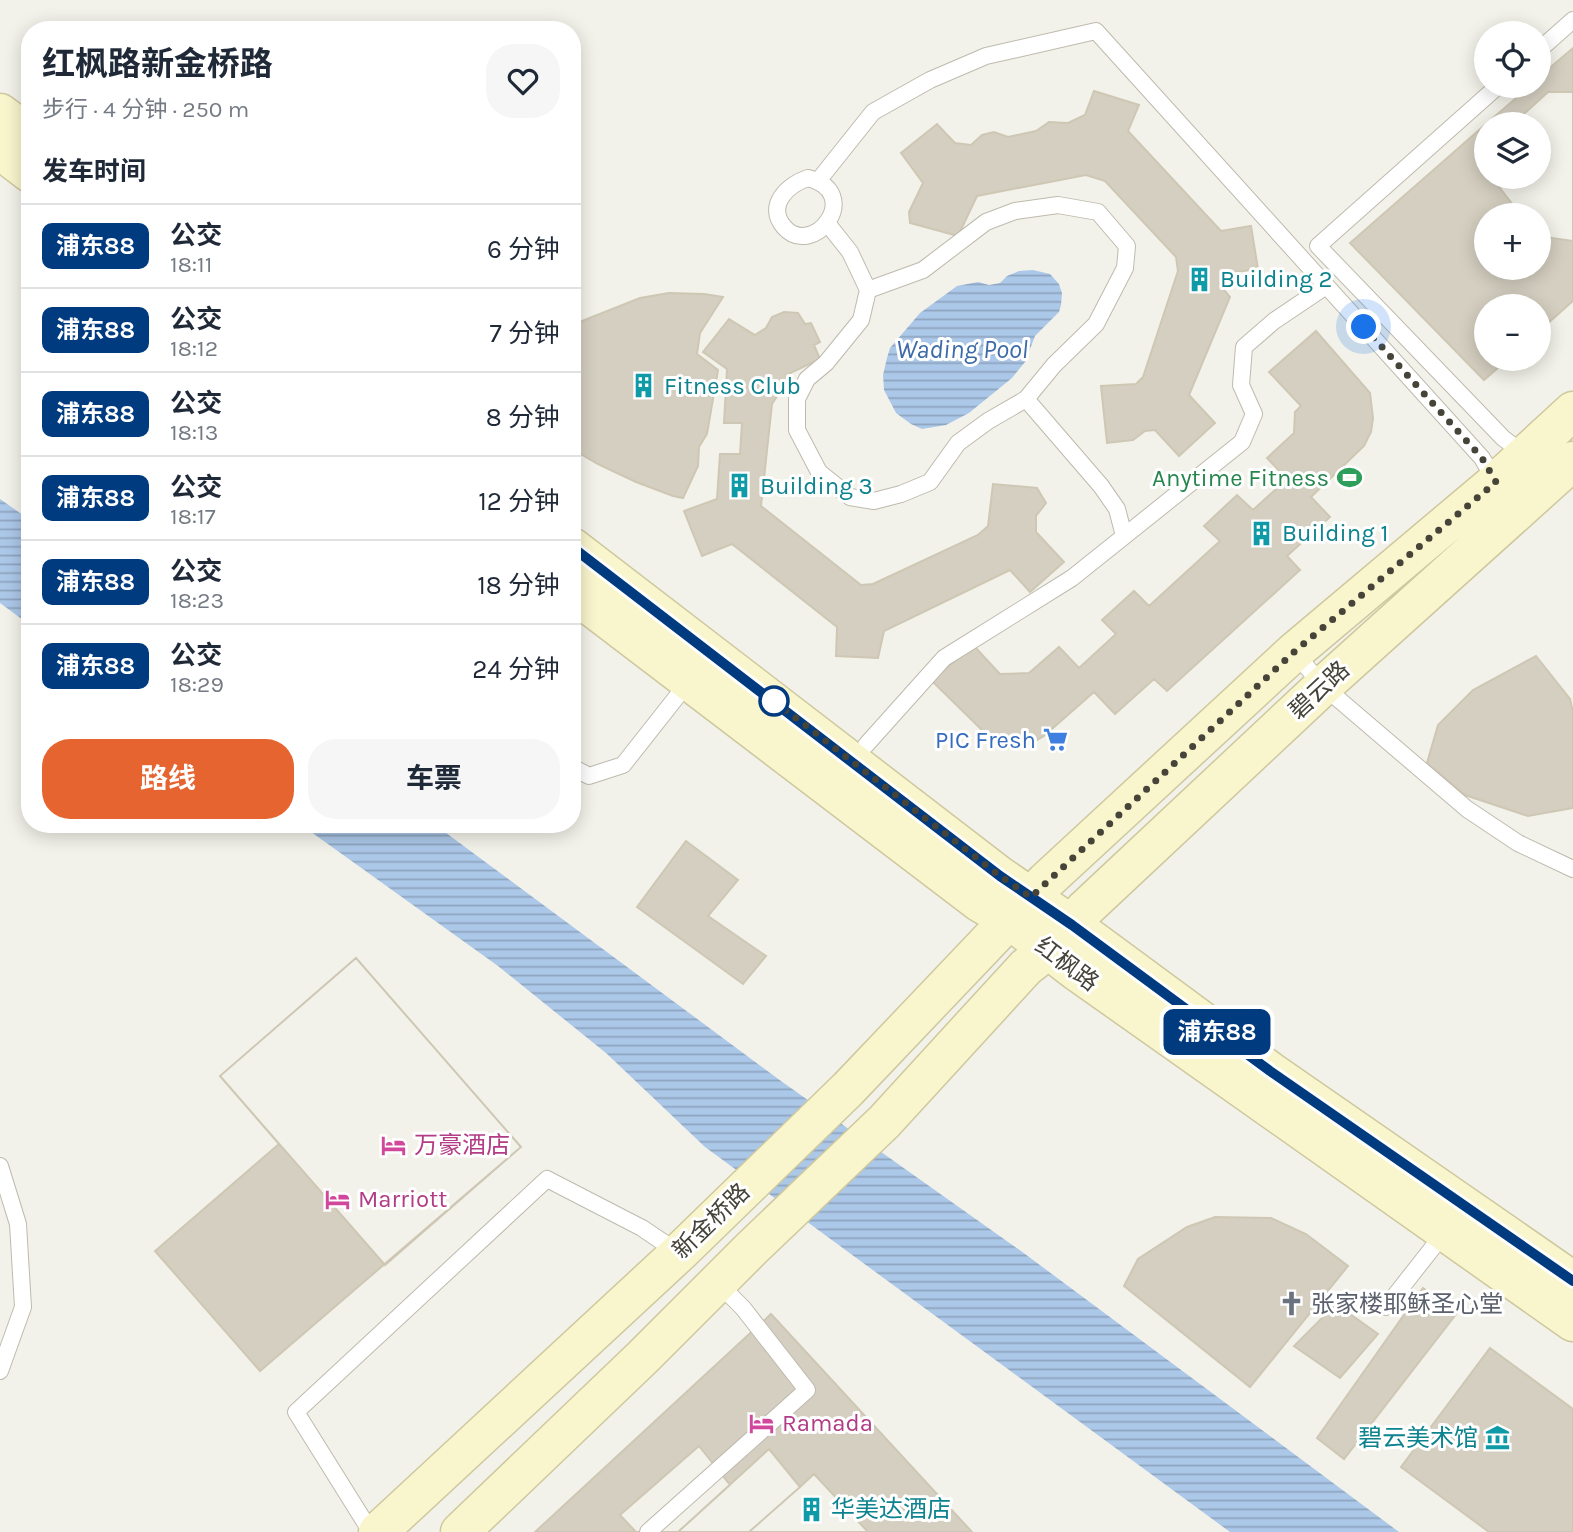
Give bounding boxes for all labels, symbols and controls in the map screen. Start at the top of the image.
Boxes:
map controls [1474,21,1551,371]
button: locate [1474,21,1551,98]
button: heart [486,44,560,118]
text: 红枫路新金桥路 [42,45,273,83]
text: 步行 · 4 分钟 · 250 m [42,96,249,123]
button: layers [1474,112,1551,189]
text: 发车时间 [42,156,146,187]
button: + [1474,203,1551,280]
text: 公交 [170,220,222,251]
text: 浦东88 [56,232,135,260]
text: 6 分钟 [487,234,560,265]
text: 18:11 [170,251,212,278]
building icon: Building 2 [1186,265,1214,293]
place label: Building 2 [1220,265,1332,293]
button: − [1474,294,1551,371]
text: 公交 [170,304,222,335]
your location [1346,309,1381,344]
text: 浦东88 [56,316,135,344]
text: 7 分钟 [490,318,560,349]
water label: Wading Pool [896,334,1028,365]
text: 18:12 [170,335,218,362]
building icon: Fitness Club [630,372,658,400]
place label: Fitness Club [664,372,801,400]
text: 公交 [170,388,222,419]
text: 浦东88 [56,400,135,428]
text: 8 分钟 [486,402,560,433]
text: 18:13 [170,419,218,446]
place label: Anytime Fitness [1152,464,1329,492]
sports icon: Anytime Fitness [1335,464,1363,492]
text: 公交 [170,472,222,503]
building icon: Building 3 [726,472,754,500]
place label: Building 3 [760,472,873,500]
text: 浦东88 [56,484,135,512]
text: 12 分钟 [478,486,560,517]
text: 18:17 [170,503,215,530]
building icon: Building 1 [1248,519,1276,547]
place label: Building 1 [1282,519,1388,547]
text: 公交 [170,556,222,587]
text: 浦东88 [56,568,135,596]
text: 18 分钟 [477,570,560,601]
text: 18:23 [170,587,224,614]
text: 公交 [170,640,222,671]
text: 浦东88 [56,652,135,680]
text: 24 分钟 [472,654,560,685]
street label: 碧云路 [1283,655,1355,725]
text: 18:29 [170,671,224,698]
unlabelled marker [759,686,789,716]
place label: PIC Fresh [935,726,1036,754]
supermarket icon: PIC Fresh [1042,726,1070,754]
button: 路线 [42,739,294,819]
button: 车票 [308,739,560,819]
street label: 红枫路 [1030,931,1104,997]
line badge: 浦东88 [1168,1009,1266,1055]
text: 浦东88 [1177,1018,1257,1046]
hotel icon: 万豪酒店 [380,1131,408,1159]
place label: 万豪酒店 [414,1131,510,1159]
street label: 新金桥路 [667,1178,755,1264]
hotel icon: Marriott [324,1185,352,1213]
place label: Marriott [358,1185,447,1213]
church icon: 张家楼耶稣圣心堂 [1277,1290,1305,1318]
place label: 张家楼耶稣圣心堂 [1311,1290,1503,1318]
hotel icon: Ramada [748,1409,776,1437]
place label: Ramada [782,1409,873,1437]
place label: 碧云美术馆 [1358,1424,1478,1452]
museum icon: 碧云美术馆 [1484,1424,1512,1452]
building icon: 华美达酒店 [797,1495,825,1523]
place label: 华美达酒店 [831,1495,951,1523]

